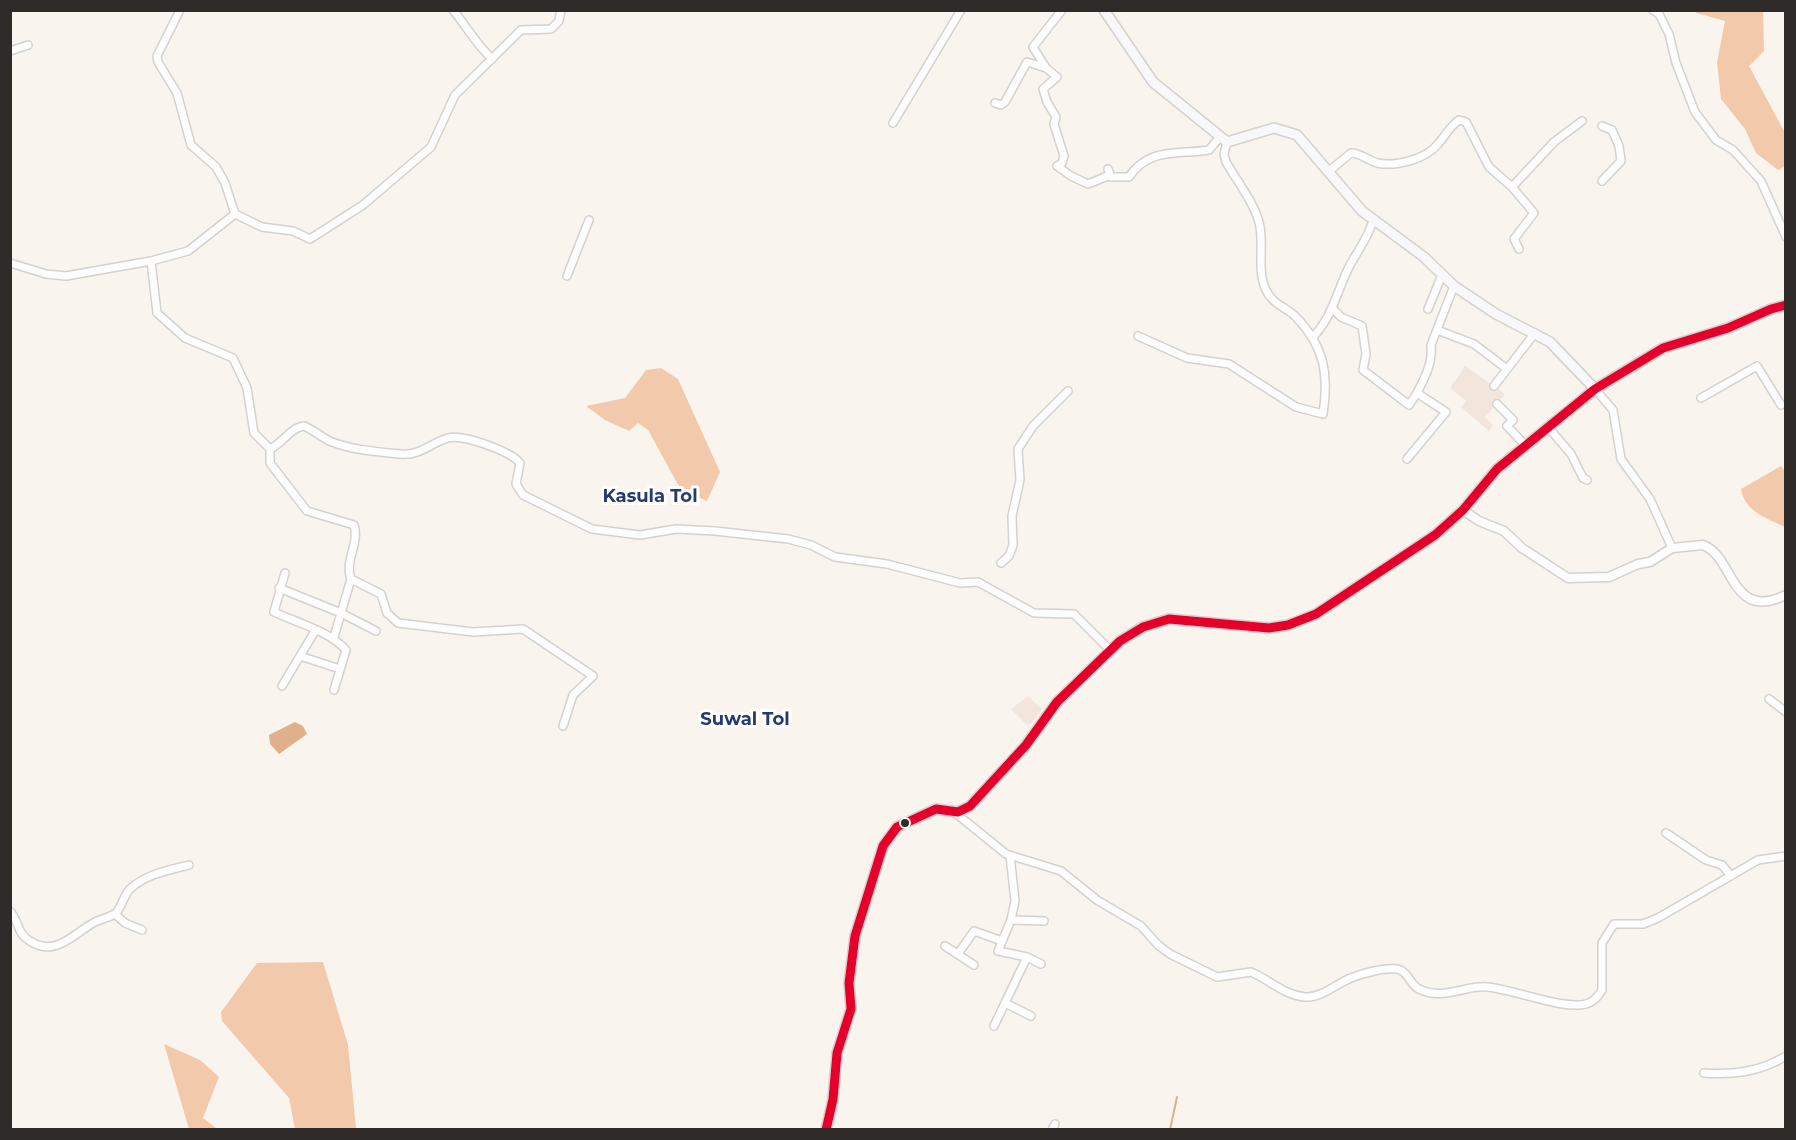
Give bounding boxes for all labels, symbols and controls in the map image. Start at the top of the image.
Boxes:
district label: Kasula Tol [602,486,698,508]
district label: Suwal Tol [700,709,790,731]
unlabelled marker [899,817,911,829]

